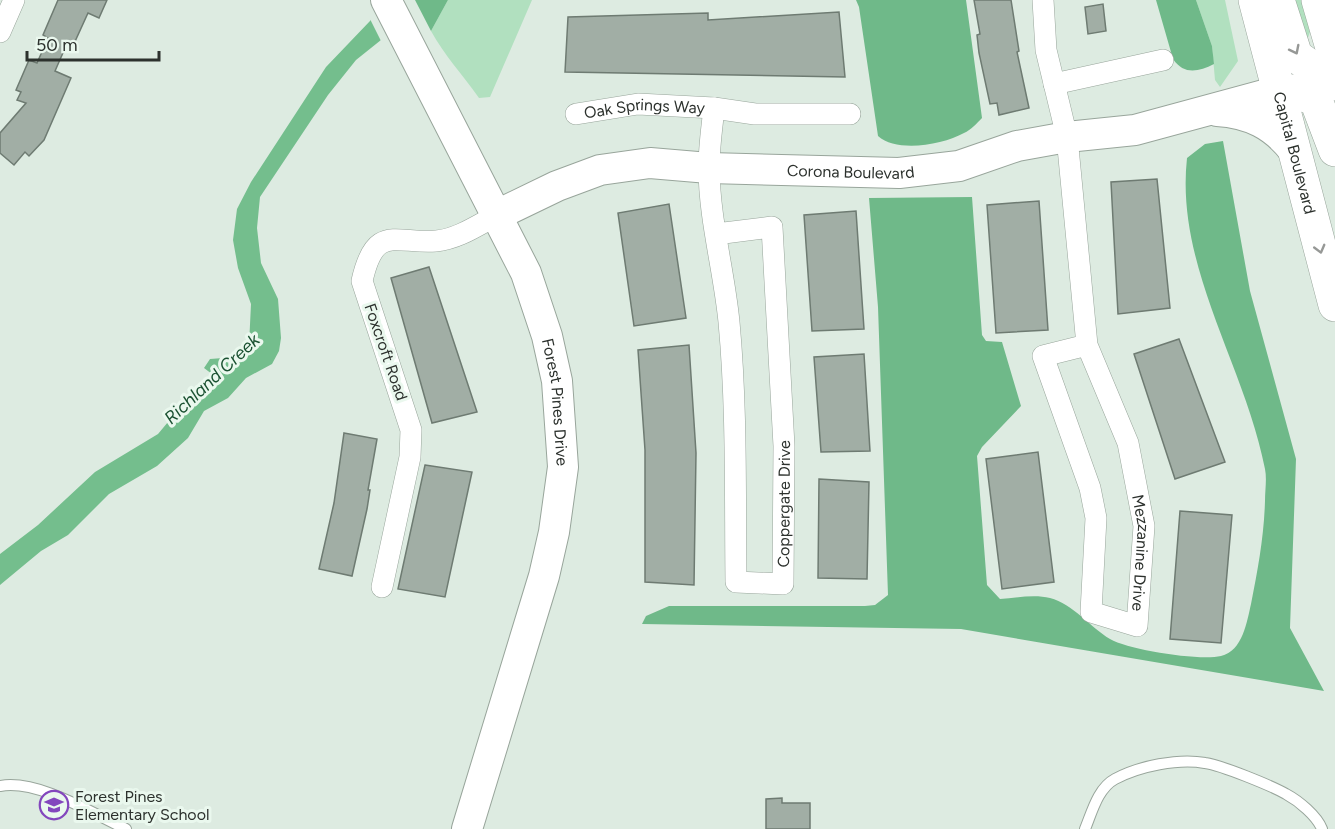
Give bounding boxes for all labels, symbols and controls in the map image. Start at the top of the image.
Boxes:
scale bar [27,24,159,62]
text: 50 m [36,34,78,56]
one-way arrow [1288,44,1300,55]
street label: Capital Boulevard [1270,90,1320,216]
street label: Oak Springs Way [583,94,706,122]
street label: Corona Boulevard [787,161,916,183]
one-way arrow [1313,244,1326,254]
street label: Foxcroft Road [361,301,411,403]
water label: Richland Creek [160,328,265,429]
street label: Forest Pines Drive [538,336,572,467]
street label: Coppergate Drive [774,439,794,568]
street label: Mezzanine Drive [1129,493,1154,612]
place label: Forest Pines Elementary School [75,787,209,824]
school or university icon: Forest Pines Elementary School [38,789,70,821]

